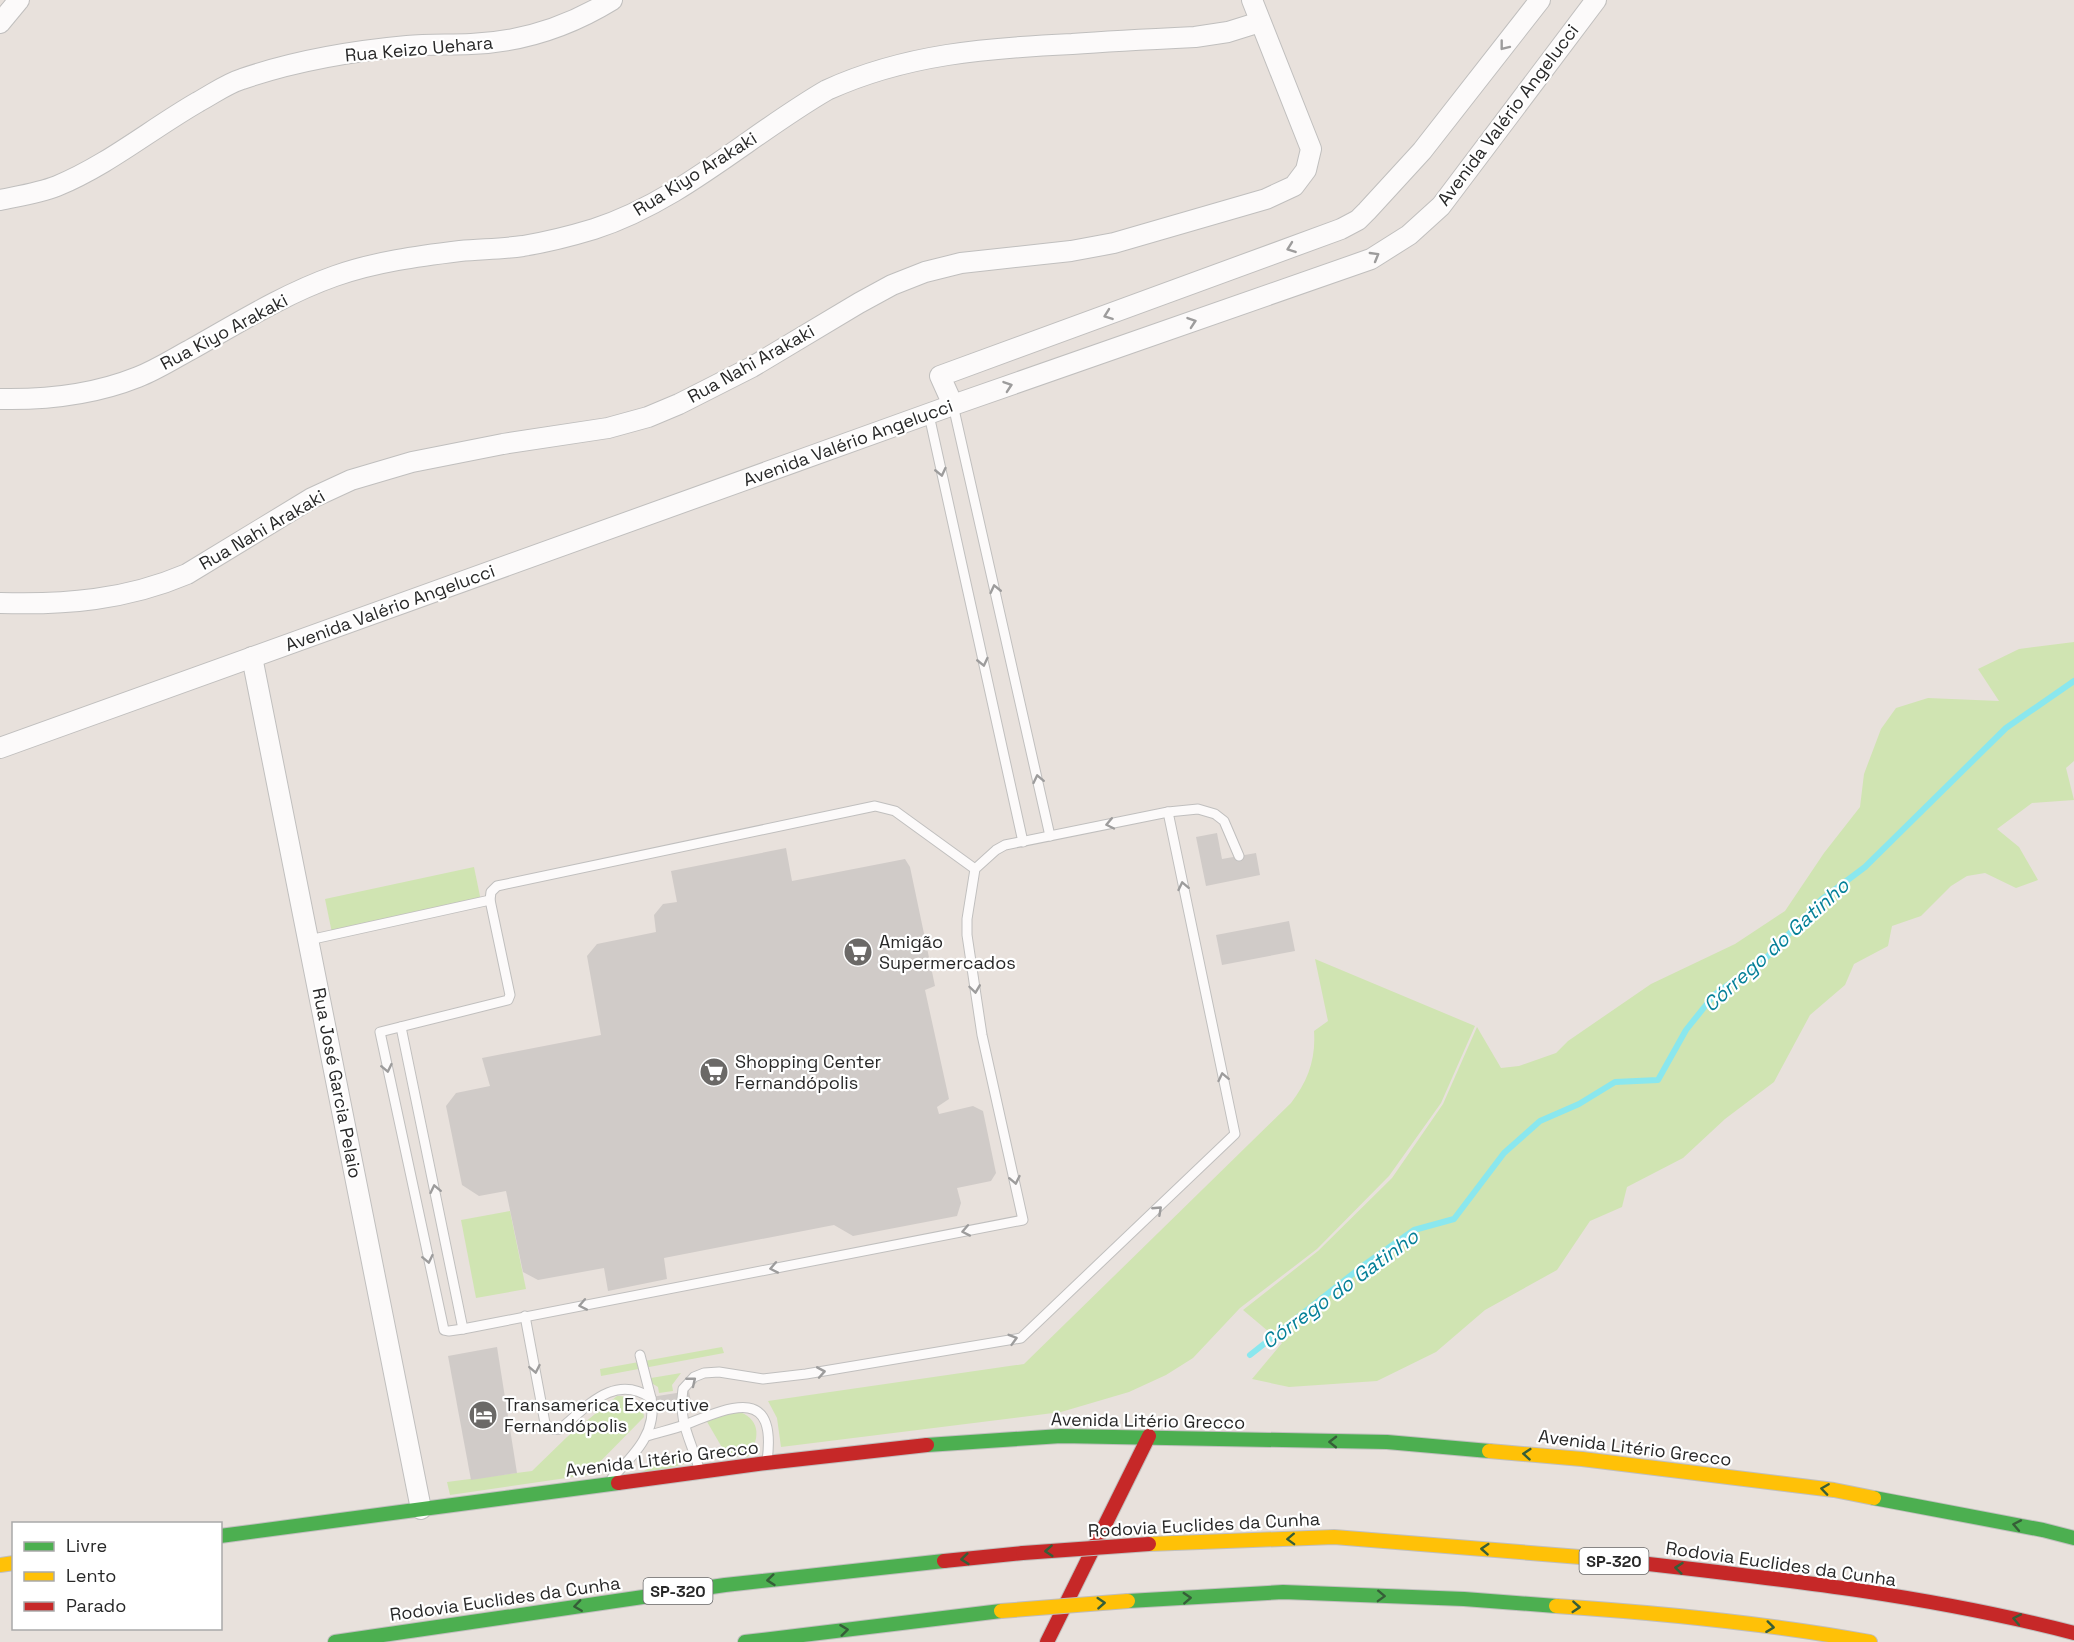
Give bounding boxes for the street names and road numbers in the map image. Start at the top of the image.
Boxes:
street label: Avenida Valério Angelucci [1432,19,1583,210]
street label: Rua Keizo Uehara [344,31,494,66]
street label: Rua Kiyo Arakaki [629,126,761,221]
street label: Rua Kiyo Arakaki [156,288,292,375]
street label: Rua Nahi Arakaki [683,319,818,408]
street label: Avenida Valério Angelucci [740,394,956,491]
street label: Rua Nahi Arakaki [195,484,329,575]
street label: Avenida Valério Angelucci [282,559,498,656]
street label: Rua José Garcia Pelaio [308,986,367,1180]
street label: Avenida Litério Grecco [1051,1407,1245,1434]
street label: Avenida Litério Grecco [1537,1424,1733,1471]
street label: Avenida Litério Grecco [564,1435,760,1482]
street label: Rodovia Euclides da Cunha [1087,1507,1321,1542]
street label: Rodovia Euclides da Cunha [1664,1536,1898,1591]
road number: SP-320 [1580,1548,1648,1574]
street label: Rodovia Euclides da Cunha [388,1571,622,1626]
road number: SP-320 [644,1578,712,1604]

